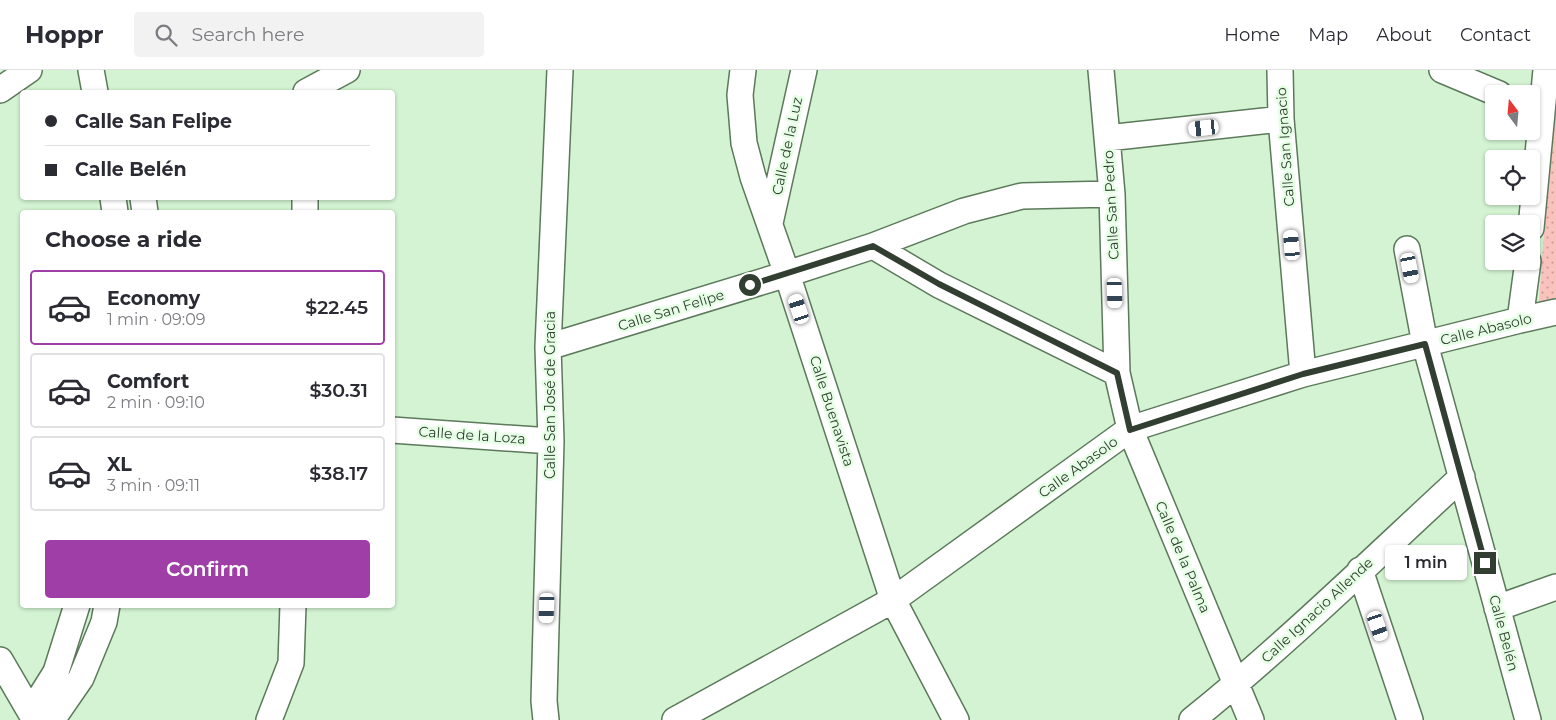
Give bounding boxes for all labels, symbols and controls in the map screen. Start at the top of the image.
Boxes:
search box [134,12,484,57]
text: Hoppr [25,20,104,49]
icon: search [152,21,180,49]
text: Search here [192,23,305,46]
text: Home [1224,24,1280,46]
text: Map [1308,24,1348,46]
text: About [1376,24,1432,46]
text: Contact [1460,24,1531,46]
north arrow [1485,85,1540,140]
map controls [1485,85,1540,270]
street label: Calle San Ignacio [1272,87,1298,207]
street label: Calle de la Luz [768,95,806,197]
text: Calle San Felipe [75,110,232,133]
car [1188,119,1219,137]
street label: Calle San Pedro [1099,150,1123,260]
button: locate [1485,150,1540,205]
text: Calle Belén [75,158,187,181]
button: layers [1485,215,1540,270]
text: Choose a ride [45,226,202,253]
car [1283,229,1300,261]
car [1399,252,1420,284]
route start [739,274,761,296]
car [1106,278,1123,308]
icon: car [47,285,92,330]
street label: Calle San Felipe [616,285,726,335]
text: Economy [107,287,200,310]
car [787,292,810,326]
text: $22.45 [305,296,368,319]
street label: Calle Abasolo [1438,309,1534,349]
text: 1 min · 09:09 [107,310,206,329]
street label: Calle San José de Gracia [541,311,559,479]
street label: Calle Buenavista [806,353,858,469]
icon: car [47,368,92,413]
text: Comfort [107,370,189,393]
text: $30.31 [309,379,368,402]
text: 2 min · 09:10 [107,393,205,412]
street label: Calle de la Loza [418,422,526,448]
street label: Calle Abasolo [1035,432,1121,502]
icon: car [47,451,92,496]
text: XL [107,453,132,476]
text: $38.17 [309,462,368,485]
text: 3 min · 09:11 [107,476,200,495]
street label: Calle de la Palma [1151,498,1215,616]
button: Confirm [45,540,370,598]
callout: 1 min [1385,546,1468,580]
route end [1474,552,1496,574]
street label: Calle Ignacio Allende [1257,553,1377,667]
text: 1 min [1405,553,1447,572]
car [538,593,555,623]
street label: Calle Belén [1485,593,1523,673]
car [1366,609,1389,643]

